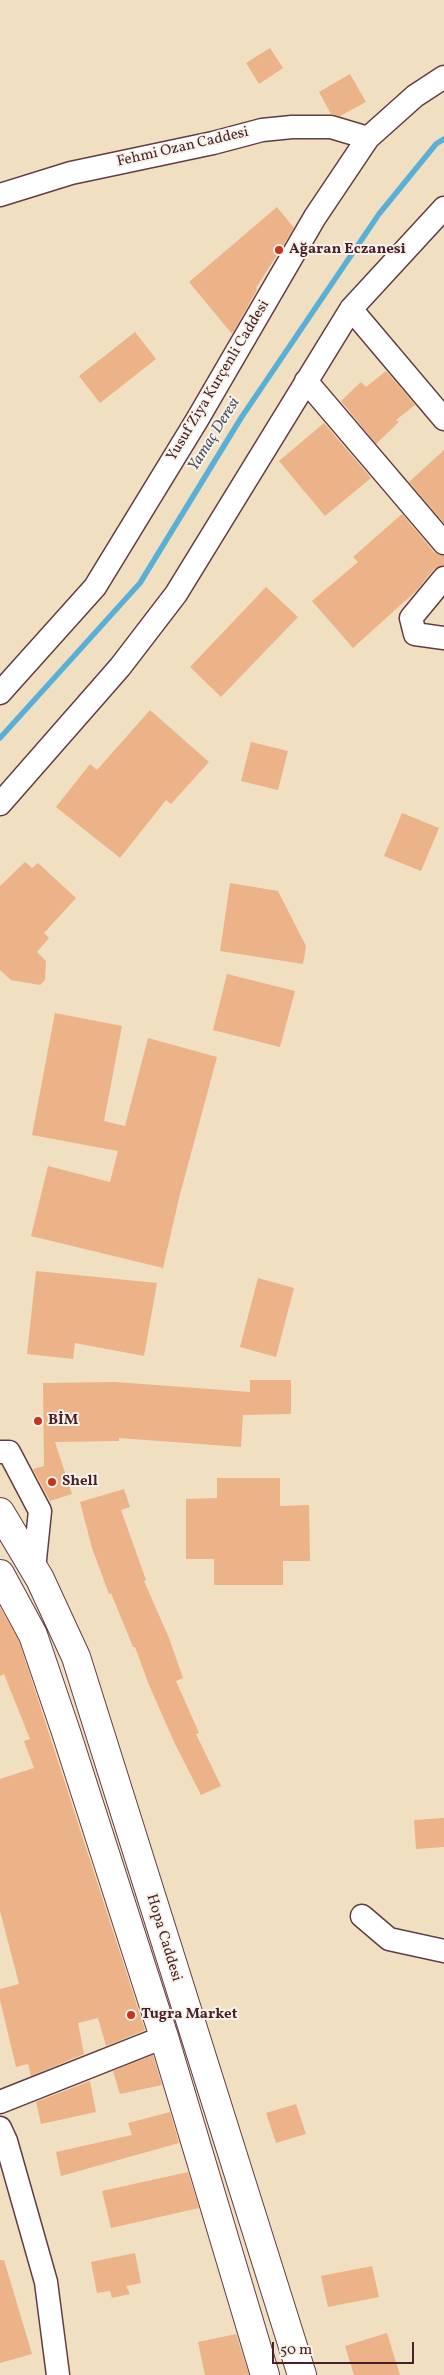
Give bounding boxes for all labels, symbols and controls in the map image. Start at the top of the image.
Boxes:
street label: Fehmi Ozan Caddesi [115,124,251,172]
place label: Ağaran Eczanesi [289,241,406,259]
marker: Ağaran Eczanesi [273,244,285,256]
street label: Yusuf Ziya Kurçenli Caddesi [164,297,274,465]
water label: Yamaç Deresi [185,395,245,475]
place label: BİM [48,1412,78,1430]
marker: BİM [32,1415,44,1427]
place label: Shell [62,1473,98,1491]
marker: Shell [46,1476,58,1488]
street label: Hopa Caddesi [141,1892,185,1984]
place label: Tugra Market [141,2006,237,2024]
marker: Tugra Market [125,2009,137,2021]
scale bar [274,2332,416,2364]
text: 50 m [280,2340,312,2361]

